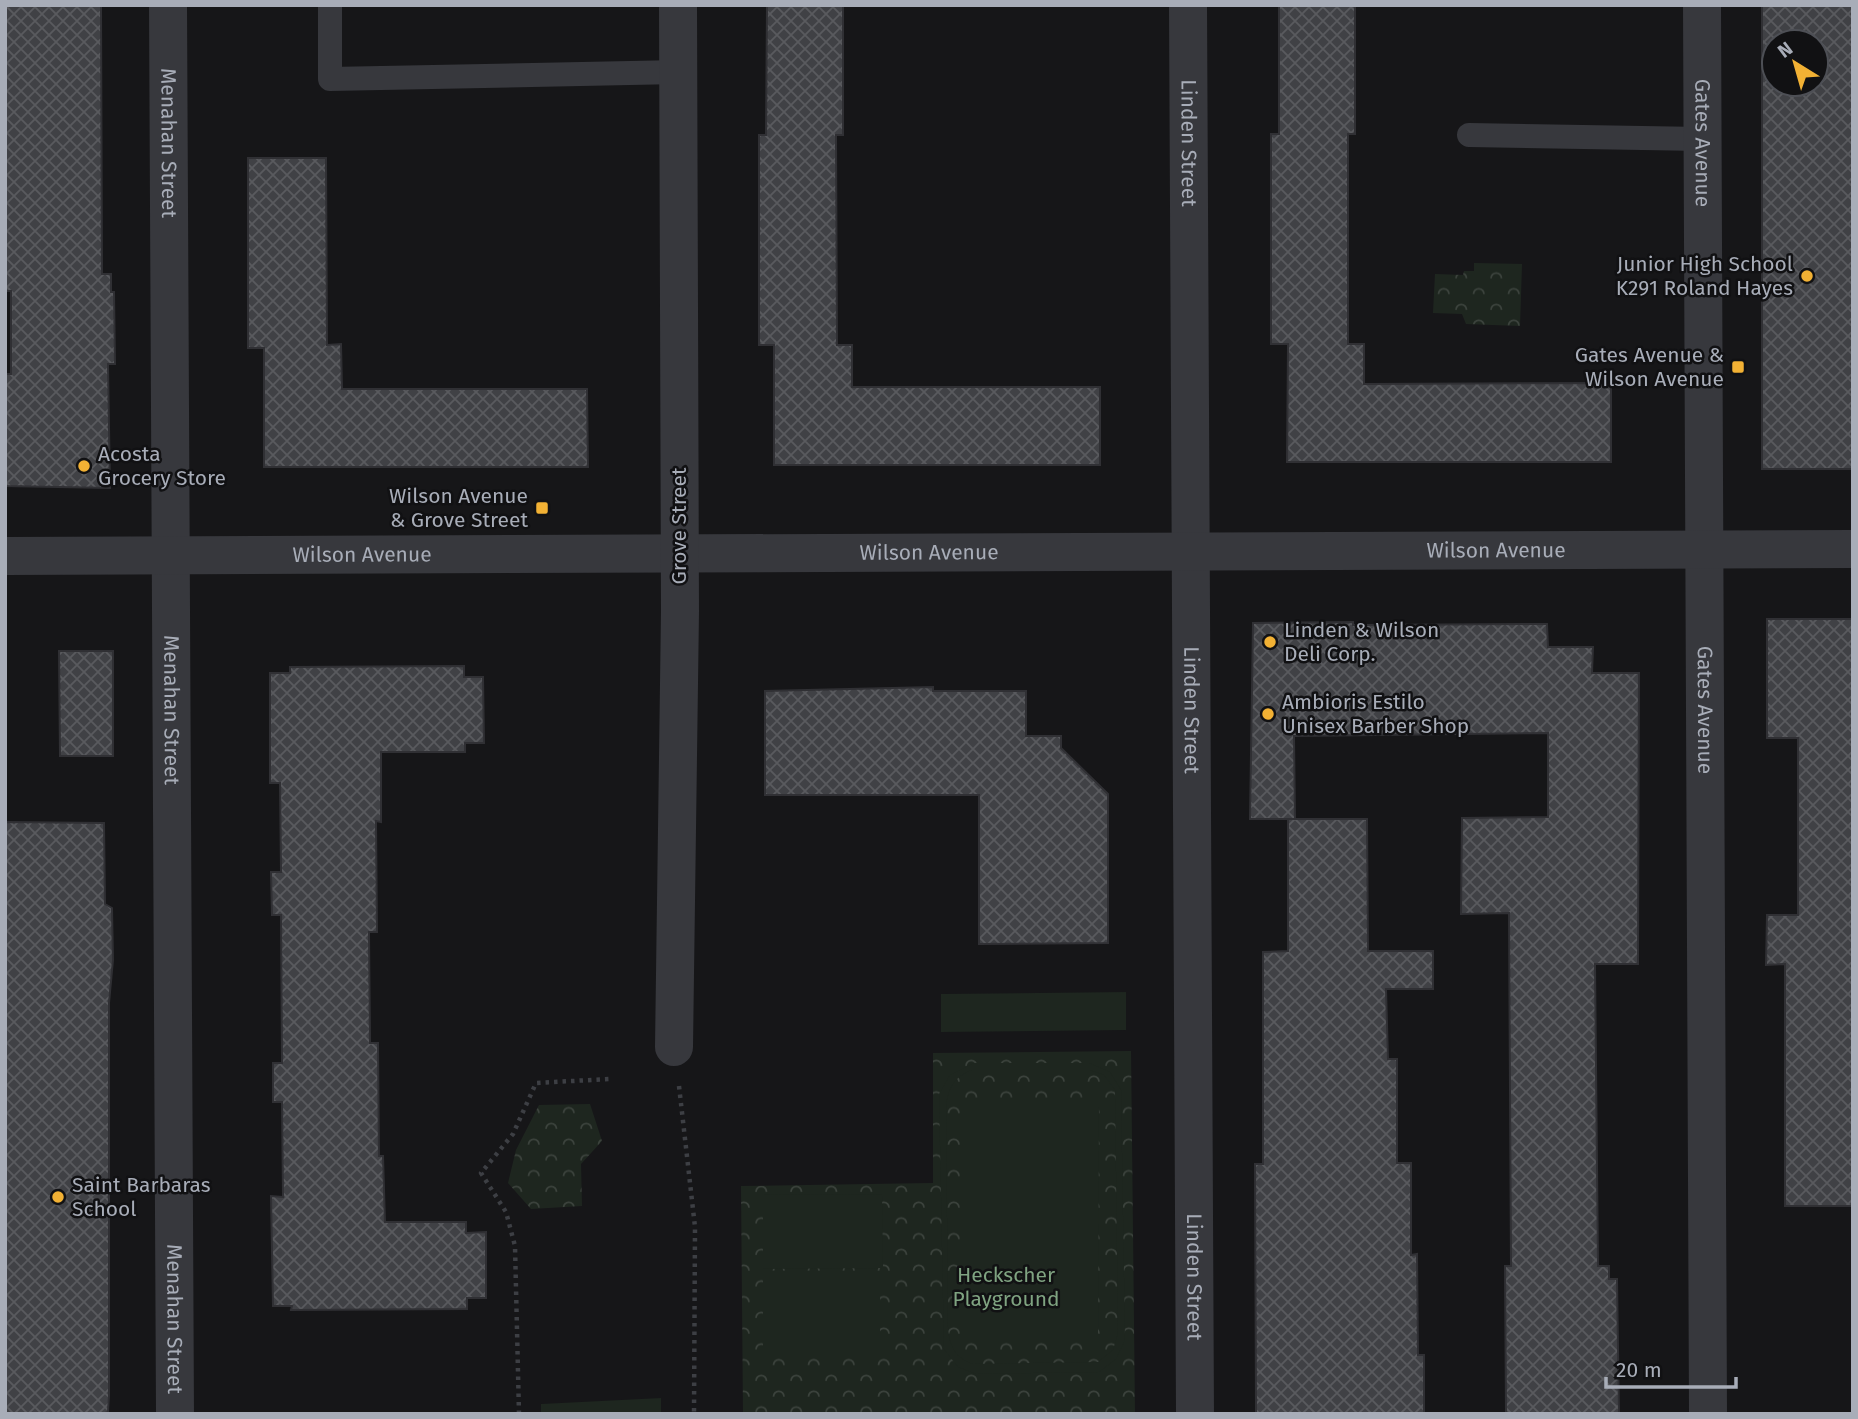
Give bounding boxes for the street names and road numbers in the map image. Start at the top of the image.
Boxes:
street label: Menahan Street [155,68,182,219]
street label: Linden Street [1175,79,1202,207]
street label: Gates Avenue [1689,79,1716,207]
street label: Grove Street [666,467,692,585]
street label: Wilson Avenue [1426,537,1566,564]
street label: Wilson Avenue [859,539,999,566]
street label: Wilson Avenue [292,541,432,568]
street label: Menahan Street [158,635,185,786]
street label: Linden Street [1178,646,1205,774]
street label: Gates Avenue [1692,646,1718,774]
street label: Linden Street [1181,1213,1208,1341]
street label: Menahan Street [161,1244,188,1395]

